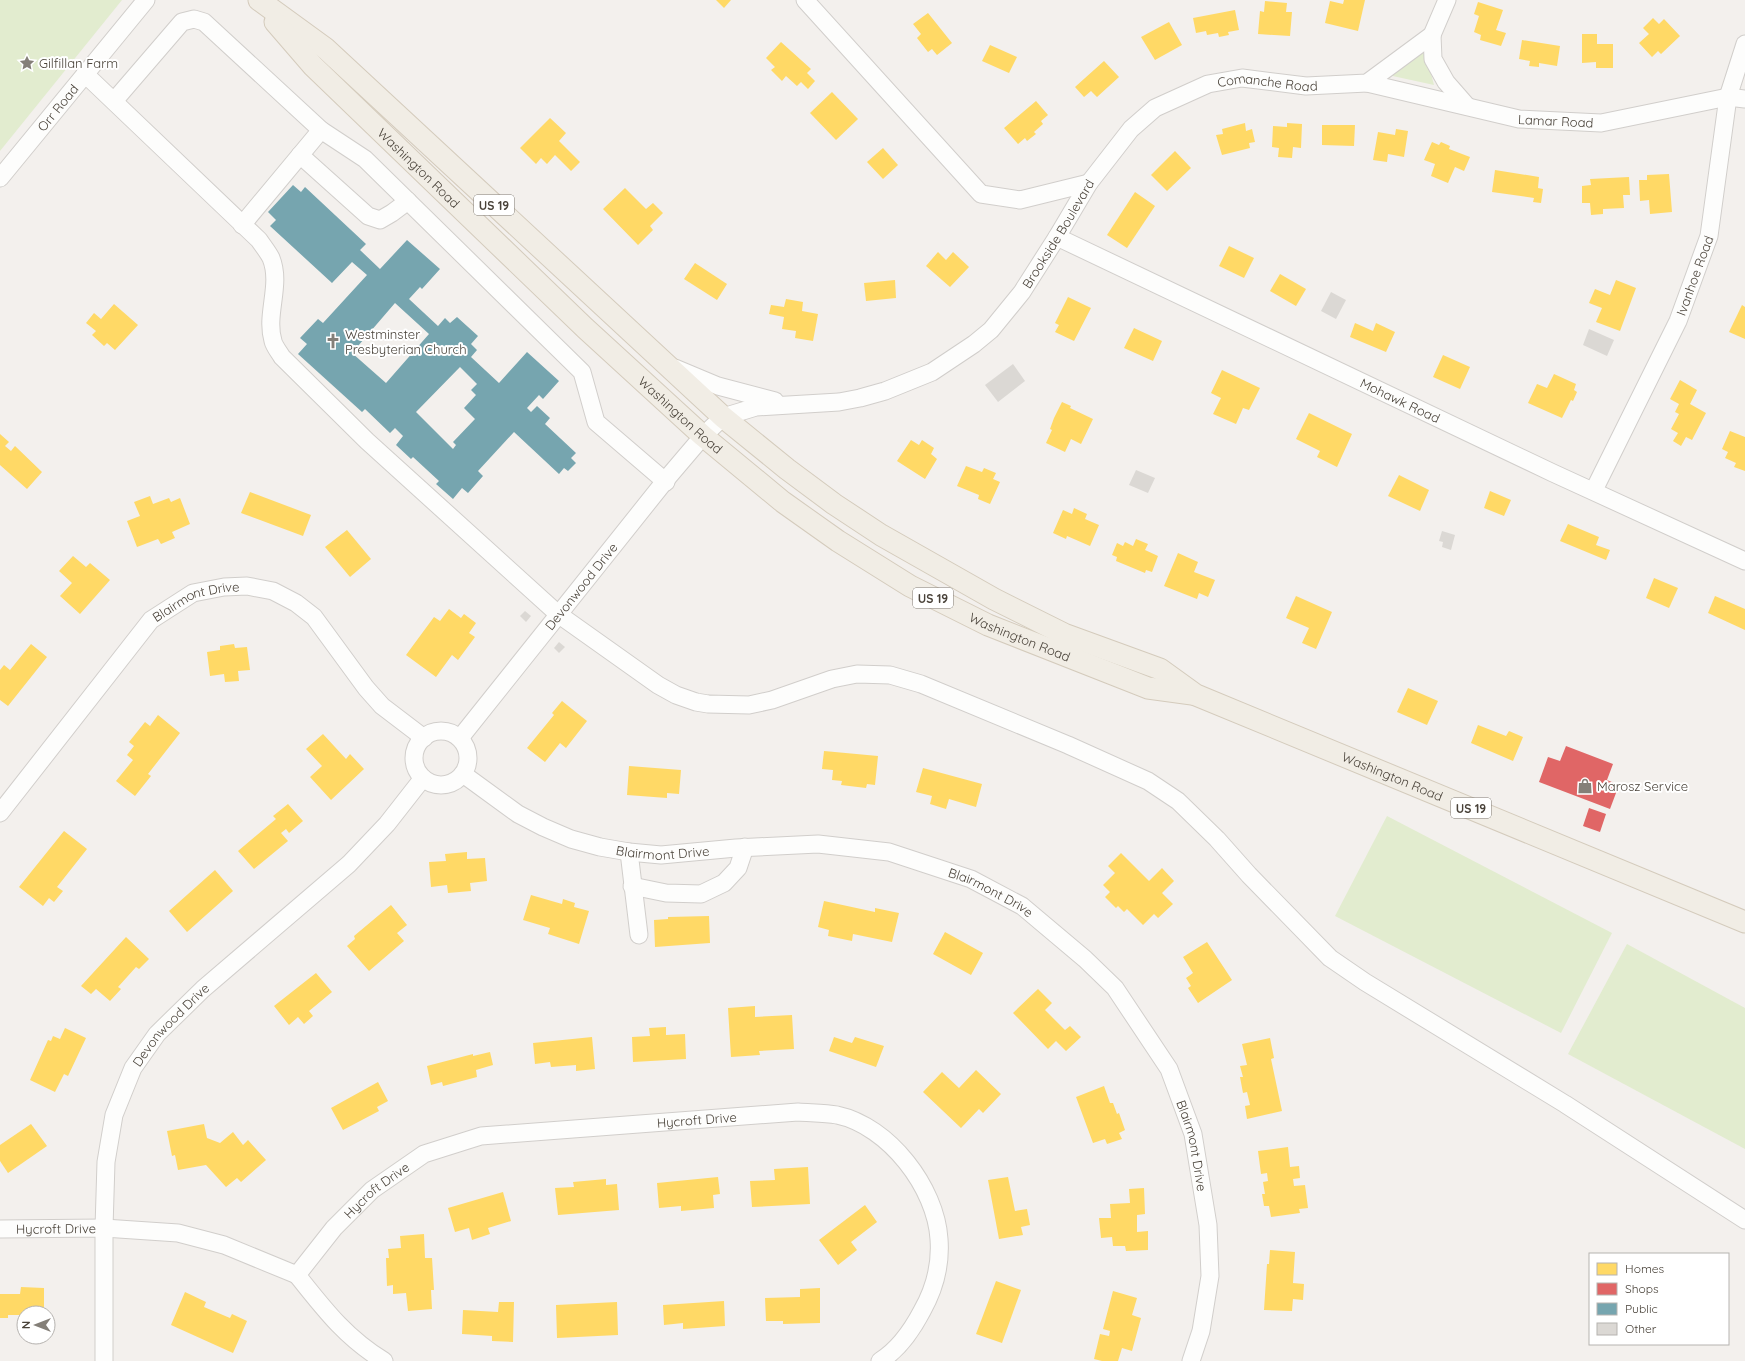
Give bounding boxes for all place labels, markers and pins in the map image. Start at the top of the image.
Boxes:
place icon: Gilfillan Farm [18,54,36,72]
place label: Gilfillan Farm [39,55,118,71]
place label: Westminster Presbyterian Church [345,326,467,357]
church icon: Westminster Presbyterian Church [324,332,342,350]
shop icon: Marosz Service [1576,777,1594,795]
place label: Marosz Service [1597,778,1688,794]

